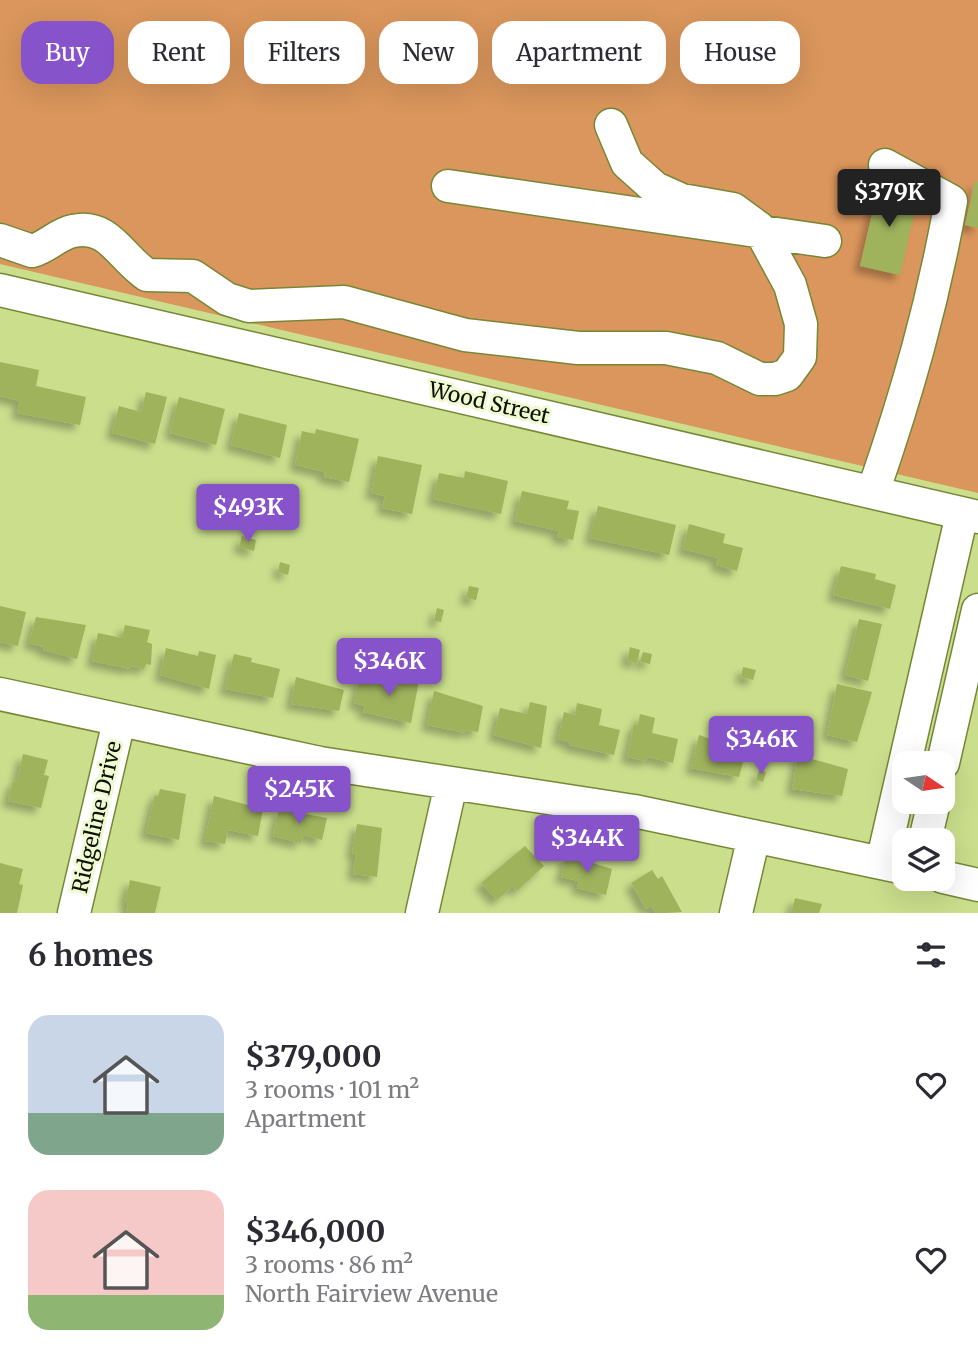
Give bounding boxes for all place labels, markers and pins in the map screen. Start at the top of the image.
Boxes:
pin: $379K [840,170,938,229]
pin: $493K [199,484,297,544]
pin: $346K [340,638,438,698]
pin: $346K [712,716,810,776]
pin: $245K [250,766,348,826]
pin: $344K [538,816,636,875]

